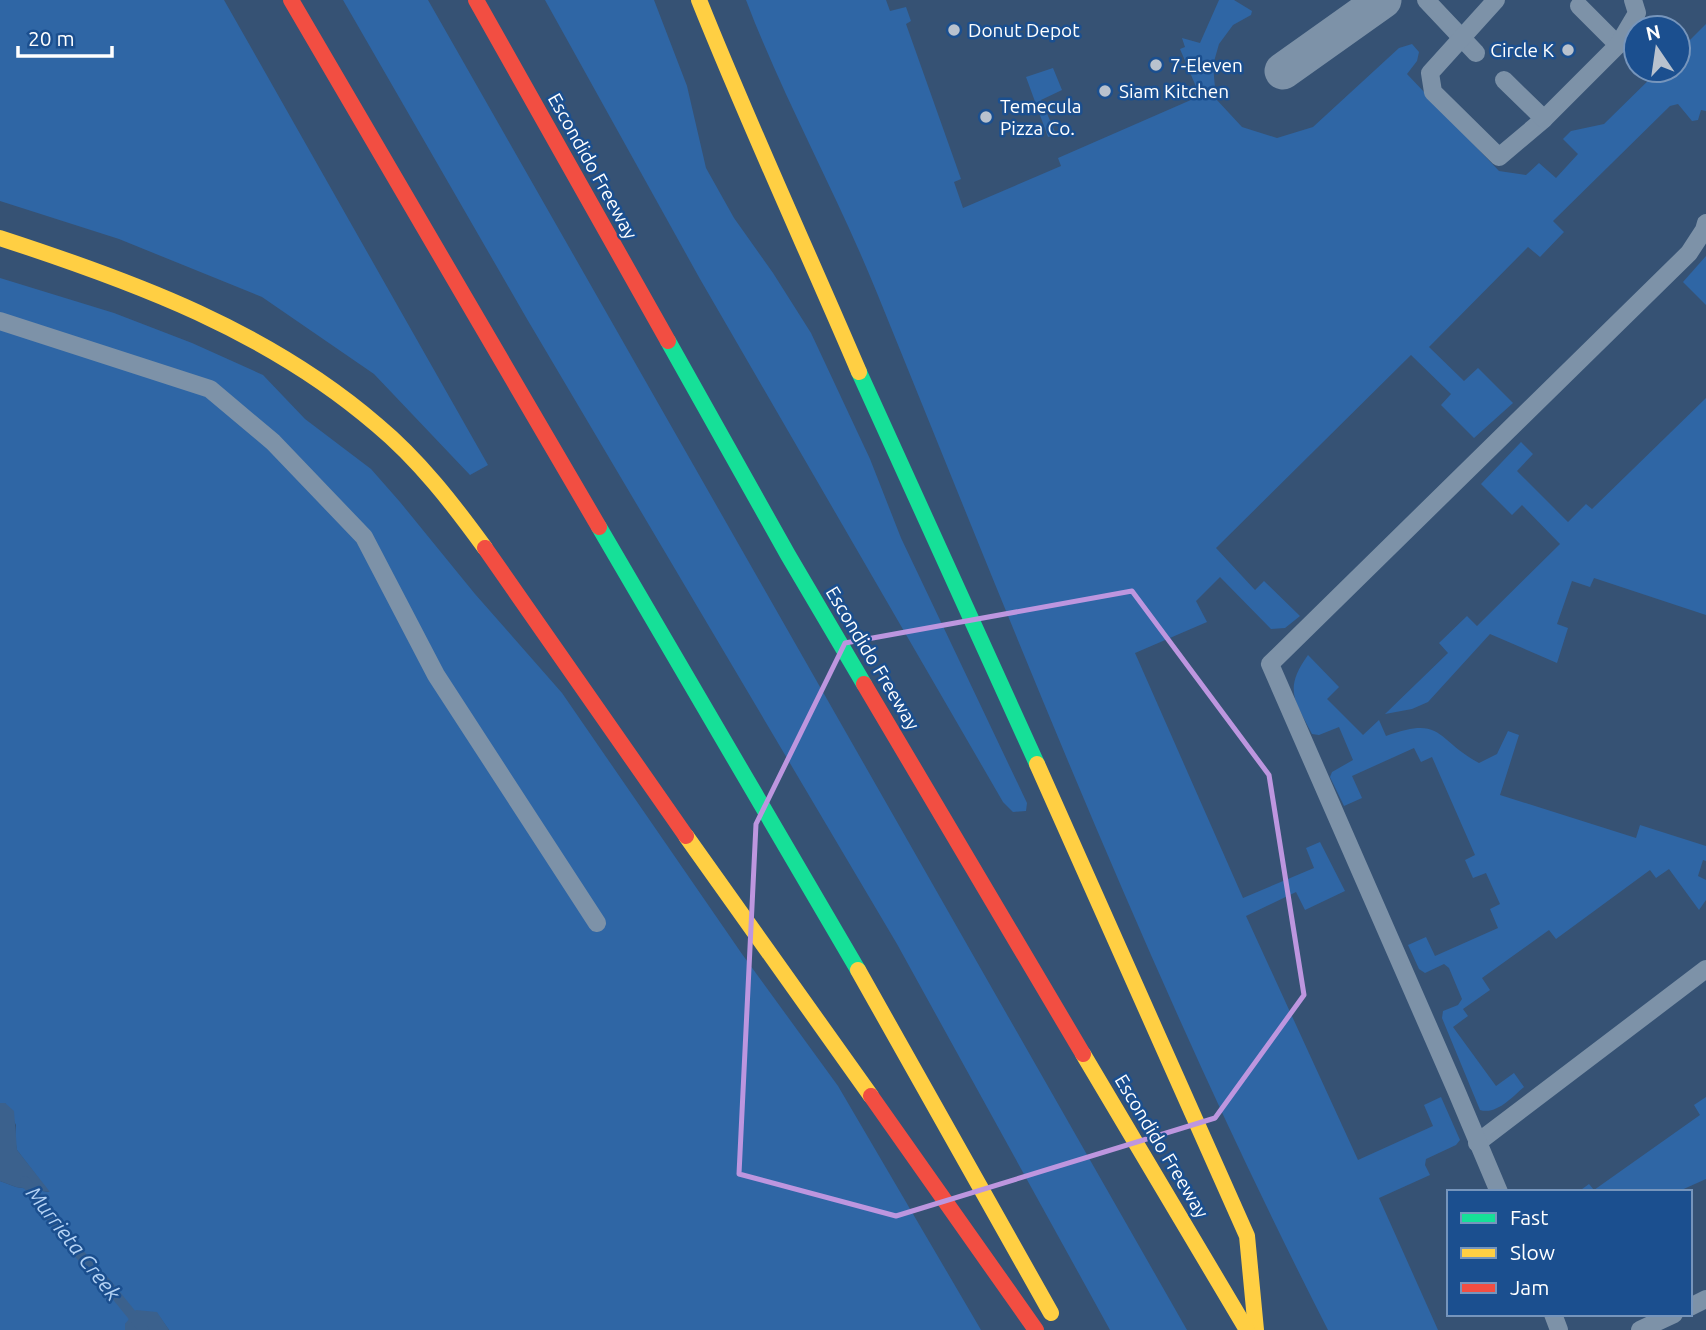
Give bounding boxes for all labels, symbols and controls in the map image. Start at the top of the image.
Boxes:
scale bar [18,14,112,58]
north arrow [1622,14,1692,84]
place label: Donut Depot [968,19,1080,41]
text: N [1644,20,1663,45]
marker: Donut Depot [946,22,962,38]
text: 20 m [28,26,75,50]
place label: Circle K [1490,39,1554,61]
marker: Circle K [1560,42,1576,58]
place label: 7-Eleven [1170,54,1243,76]
marker: 7-Eleven [1148,57,1164,73]
place label: Siam Kitchen [1119,80,1229,102]
marker: Siam Kitchen [1097,83,1113,99]
street label: Escondido Freeway [544,89,642,243]
place label: Temecula Pizza Co. [1000,95,1082,139]
marker: Temecula Pizza Co. [978,109,994,125]
street label: Escondido Freeway [821,582,925,734]
street label: Escondido Freeway [1110,1070,1214,1222]
water label: Murrieta Creek [22,1181,126,1305]
legend [1447,1190,1692,1316]
text: Fast [1510,1205,1548,1229]
text: Slow [1510,1240,1555,1264]
text: Jam [1510,1275,1549,1299]

